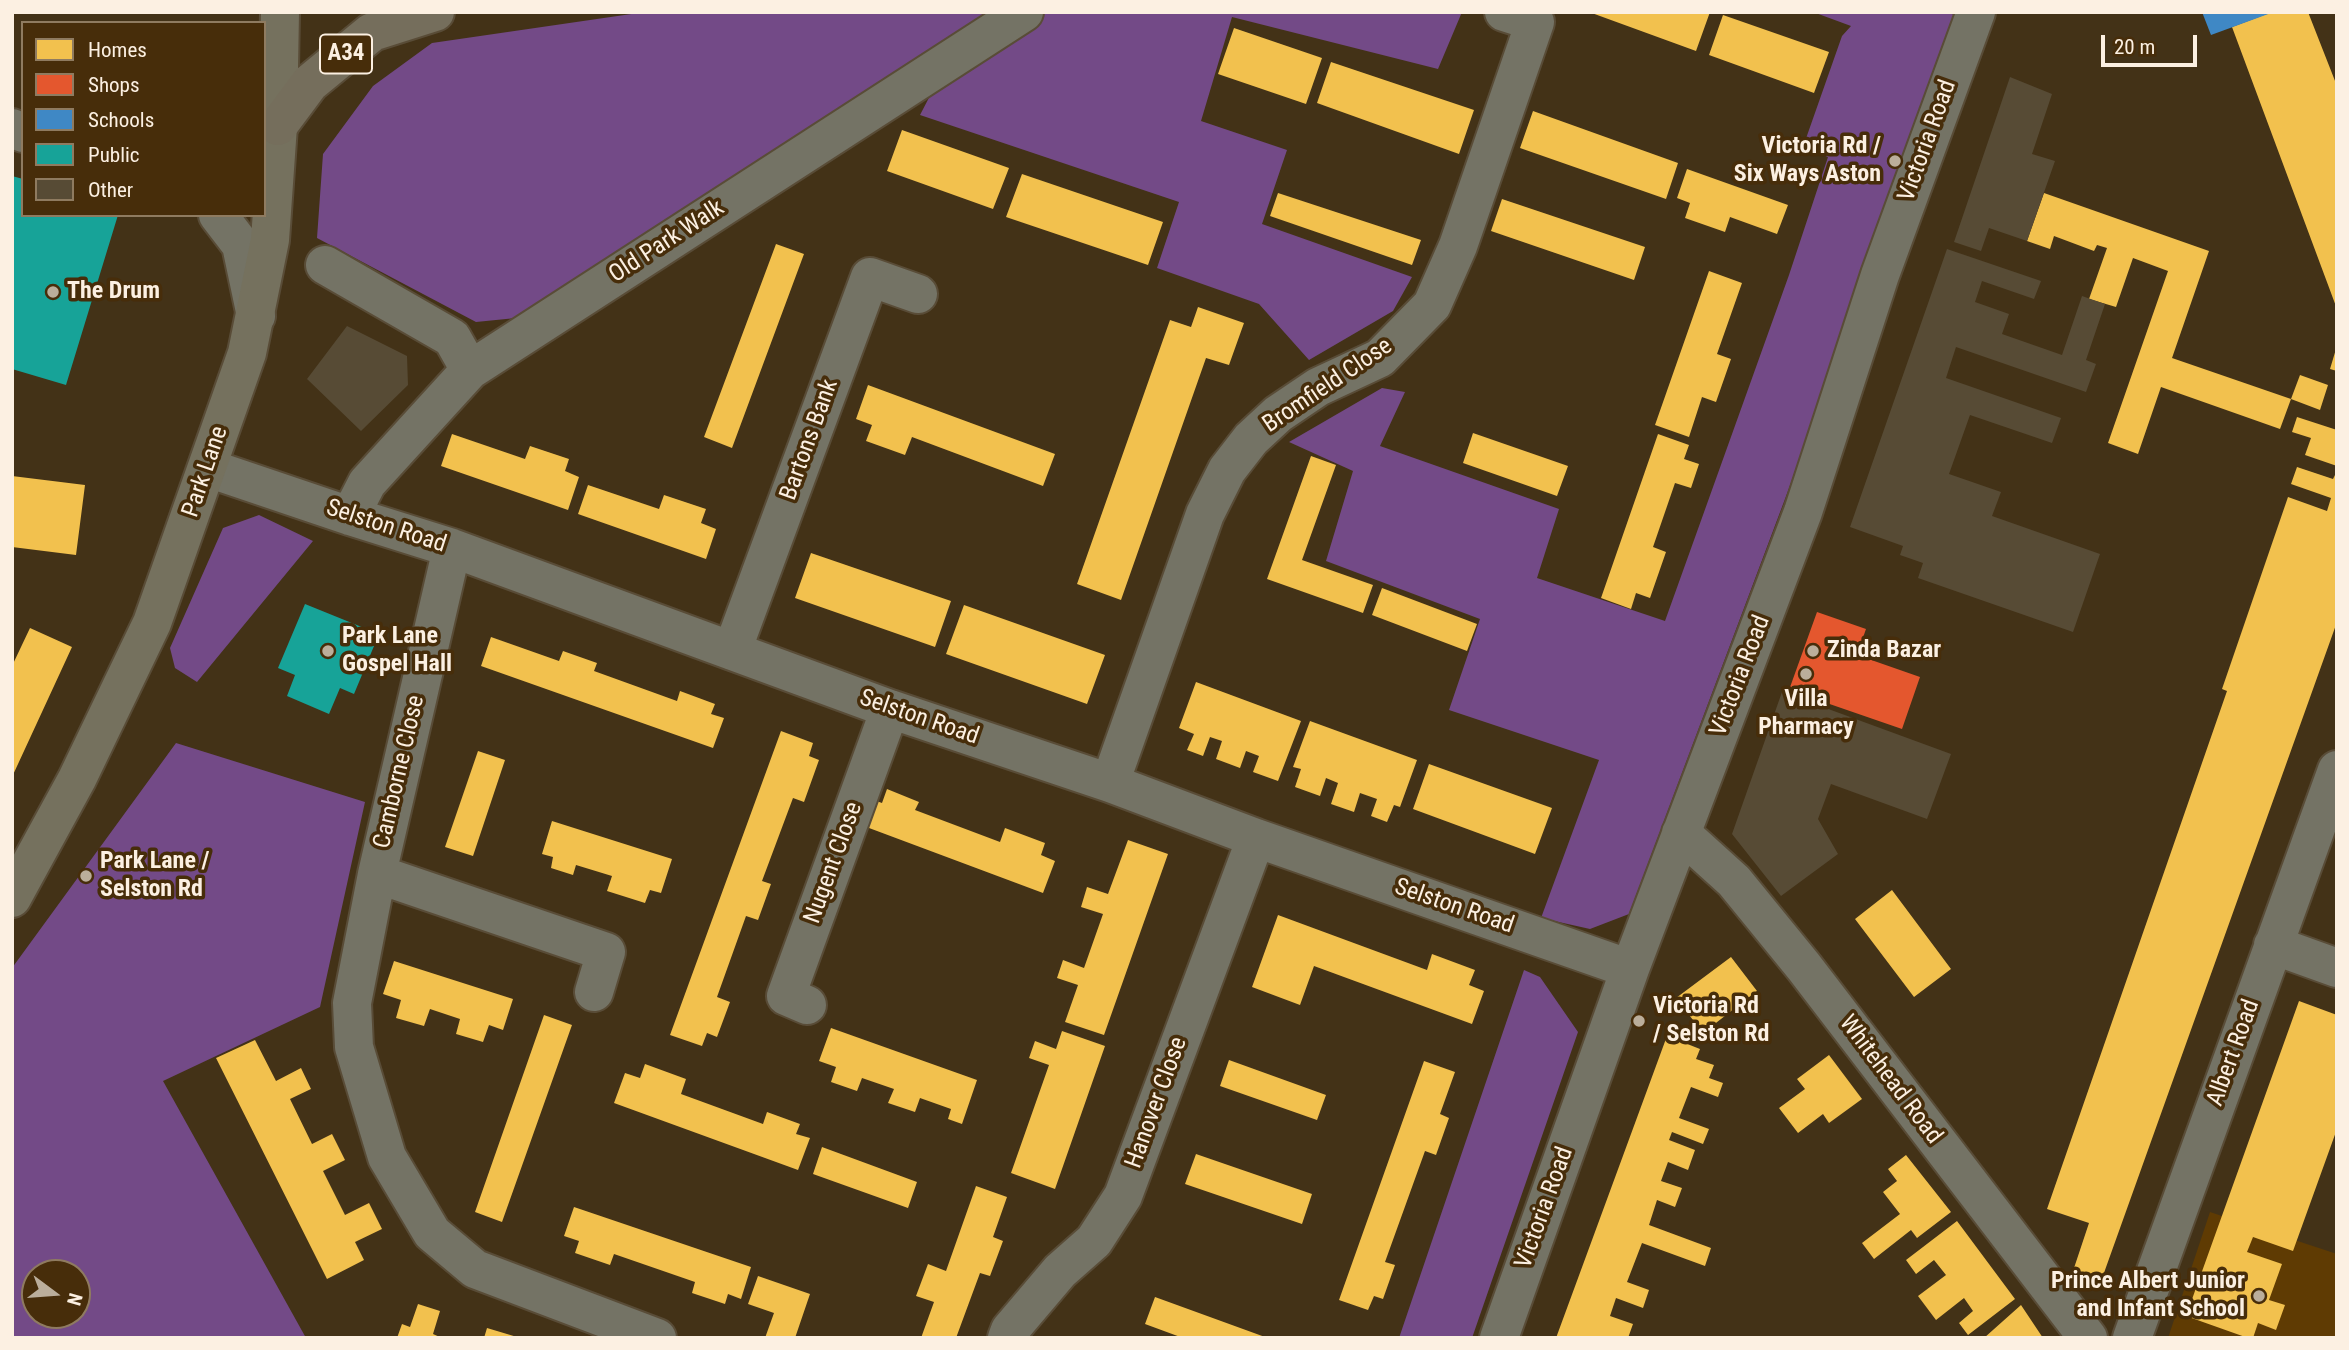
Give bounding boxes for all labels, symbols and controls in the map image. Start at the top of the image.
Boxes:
legend [21,21,266,217]
scale bar [2104,21,2200,65]
road number: A34 [320,34,372,74]
text: 20 m [2114,35,2155,59]
text: Homes [88,38,147,62]
text: Shops [88,73,140,97]
street label: Victoria Road [1893,76,1963,206]
text: Schools [88,108,154,132]
place label: Victoria Rd / Six Ways Aston [1734,133,1881,189]
text: Public [88,143,140,167]
marker: Victoria Rd / Six Ways Aston [1887,153,1903,169]
text: Other [88,178,133,202]
street label: Old Park Walk [604,194,730,290]
place label: The Drum [67,278,160,306]
marker: The Drum [45,284,61,300]
street label: Bromfield Close [1258,332,1398,440]
street label: Bartons Bank [775,376,845,504]
street label: Park Lane [177,423,235,521]
street label: Selston Road [322,494,450,560]
street label: Victoria Road [1705,612,1777,740]
place label: Park Lane Gospel Hall [342,623,452,679]
place label: Zinda Bazar [1827,637,1941,665]
marker: Park Lane Gospel Hall [320,643,336,659]
marker: Zinda Bazar [1805,643,1821,659]
marker: Villa Pharmacy [1798,666,1814,682]
street label: Selston Road [856,684,982,752]
place label: Villa Pharmacy [1758,686,1854,742]
street label: Camborne Close [368,693,432,851]
street label: Nugent Close [799,798,869,928]
place label: Park Lane / Selston Rd [100,848,209,904]
marker: Park Lane / Selston Rd [78,868,94,884]
street label: Selston Road [1391,873,1517,941]
place label: Victoria Rd / Selston Rd [1653,993,1769,1049]
street label: Albert Road [2201,996,2267,1110]
street label: Whitehead Road [1832,1010,1948,1150]
marker: Victoria Rd / Selston Rd [1631,1013,1647,1029]
street label: Hanover Close [1120,1034,1194,1172]
street label: Victoria Road [1510,1143,1580,1273]
north arrow [21,1259,91,1329]
place label: Prince Albert Junior and Infant School [2051,1268,2245,1324]
marker: Prince Albert Junior and Infant School [2251,1288,2267,1304]
text: N [62,1291,87,1308]

